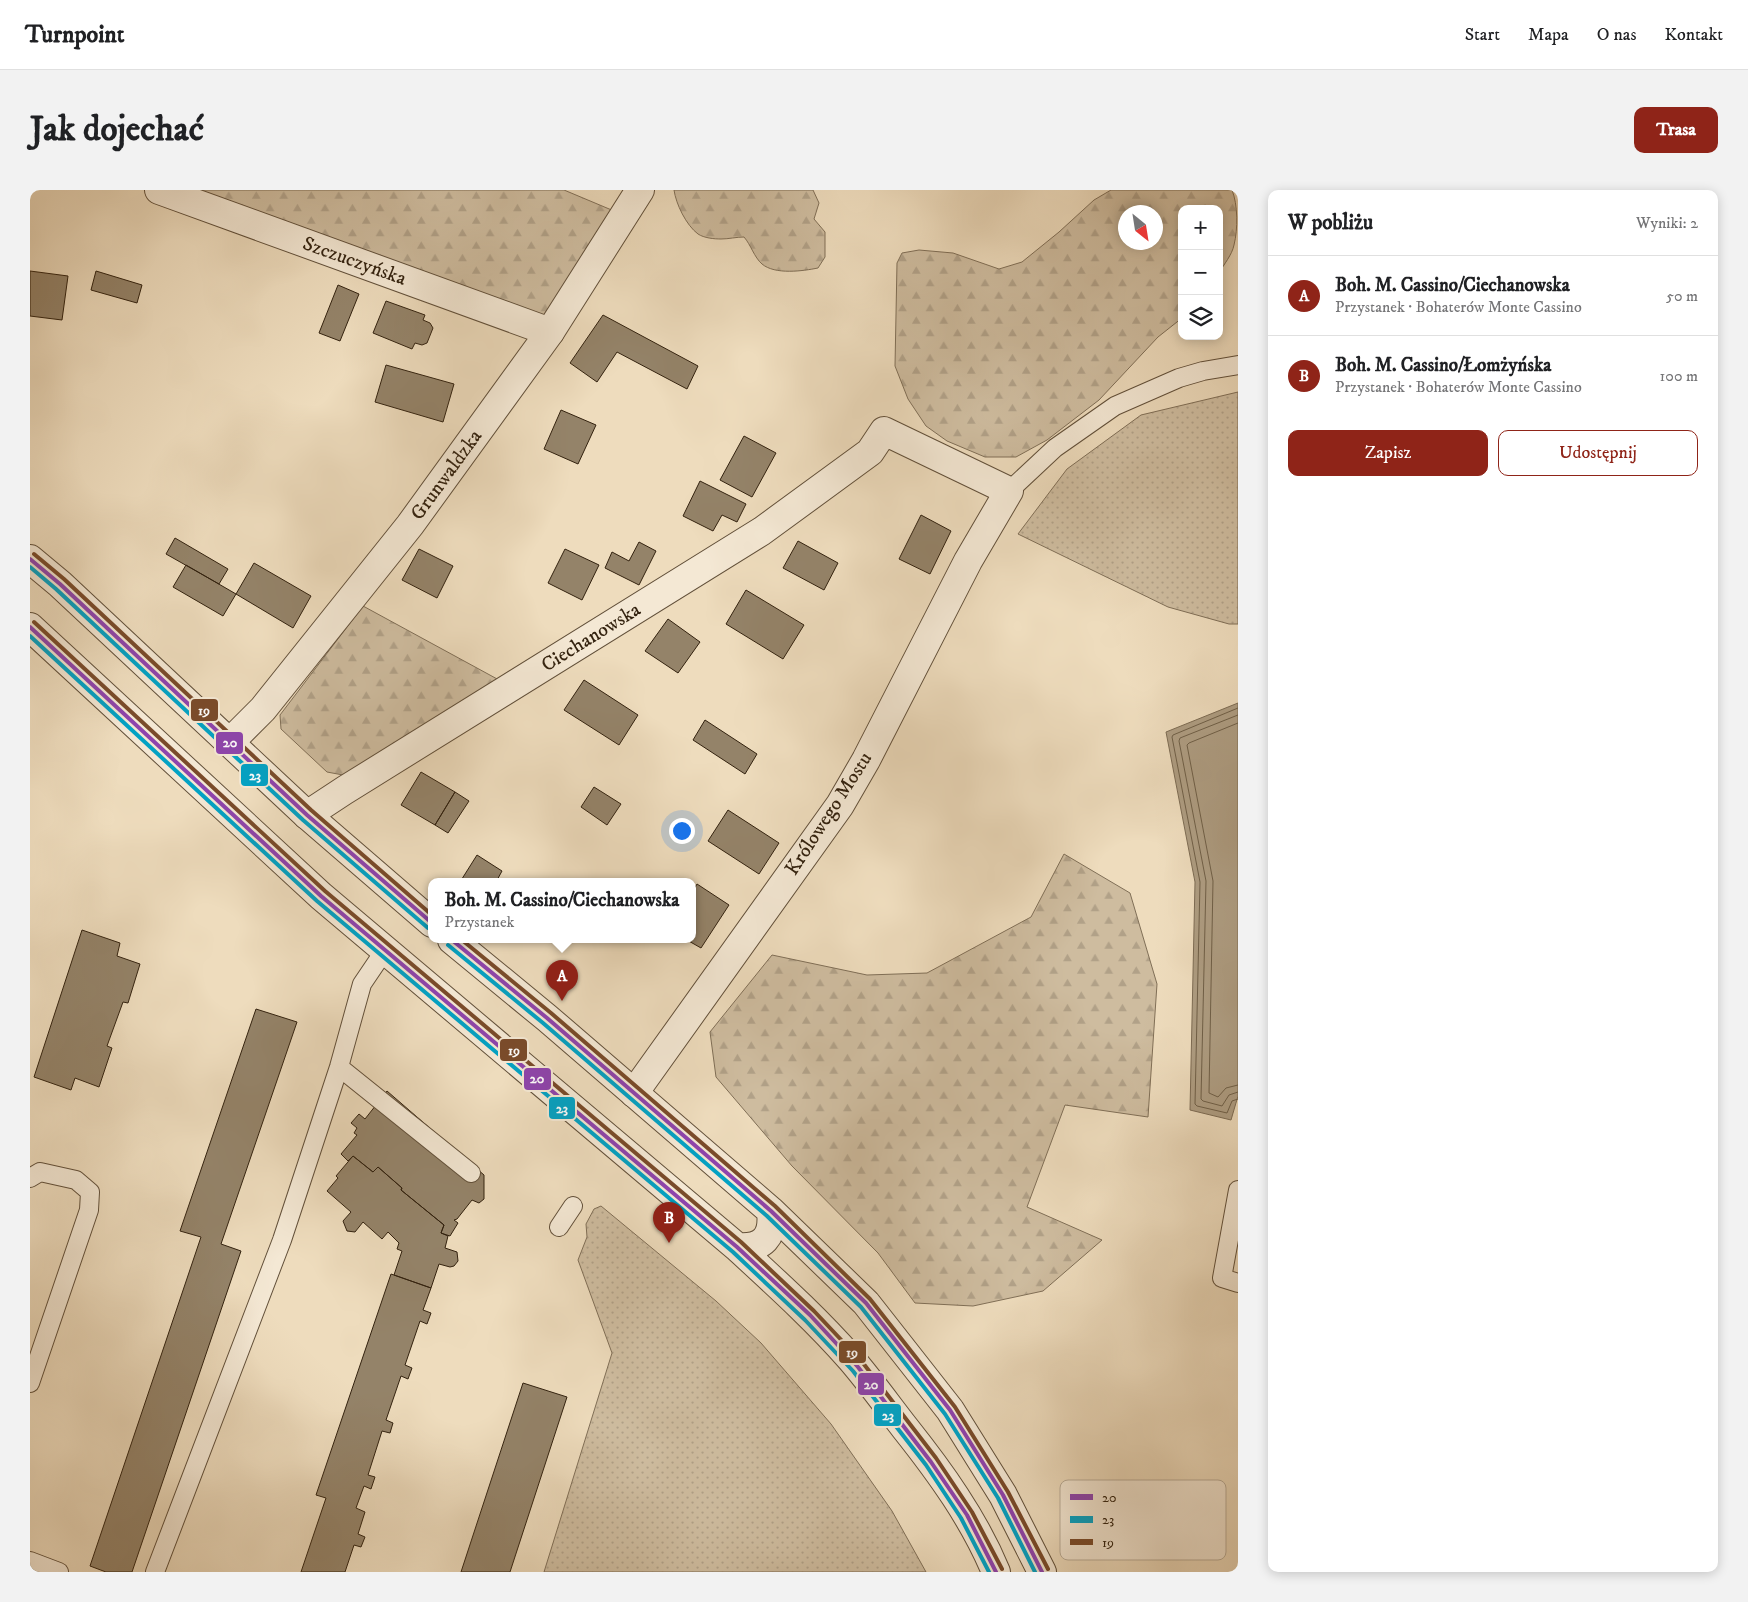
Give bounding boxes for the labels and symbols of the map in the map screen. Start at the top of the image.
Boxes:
north arrow [1118,205,1163,250]
street label: Szczuczyńska [299,231,410,291]
street label: Grunwaldzka [405,424,488,525]
street label: Ciechanowska [537,597,646,677]
line badge: 19 [190,698,219,722]
text: 19 [198,702,210,720]
line badge: 20 [215,731,244,755]
text: 20 [223,734,238,752]
street label: Królowego Mostu [780,748,878,880]
line badge: 23 [240,763,269,787]
text: 23 [249,767,261,785]
your location [669,818,695,844]
pin: A [546,960,578,1001]
line badge: 19 [499,1038,528,1062]
text: 19 [508,1042,520,1060]
line badge: 20 [523,1067,552,1091]
text: 20 [530,1070,545,1088]
line badge: 23 [548,1096,576,1120]
text: 23 [556,1100,568,1118]
pin: B [653,1202,685,1243]
line badge: 19 [838,1340,867,1364]
text: 19 [846,1344,858,1362]
line badge: 20 [857,1372,885,1396]
text: 20 [864,1376,879,1394]
line badge: 23 [873,1403,902,1427]
text: 23 [882,1407,894,1425]
legend [1060,1480,1226,1560]
text: 20 [1102,1489,1116,1507]
text: 23 [1102,1511,1114,1529]
text: 19 [1102,1534,1114,1552]

